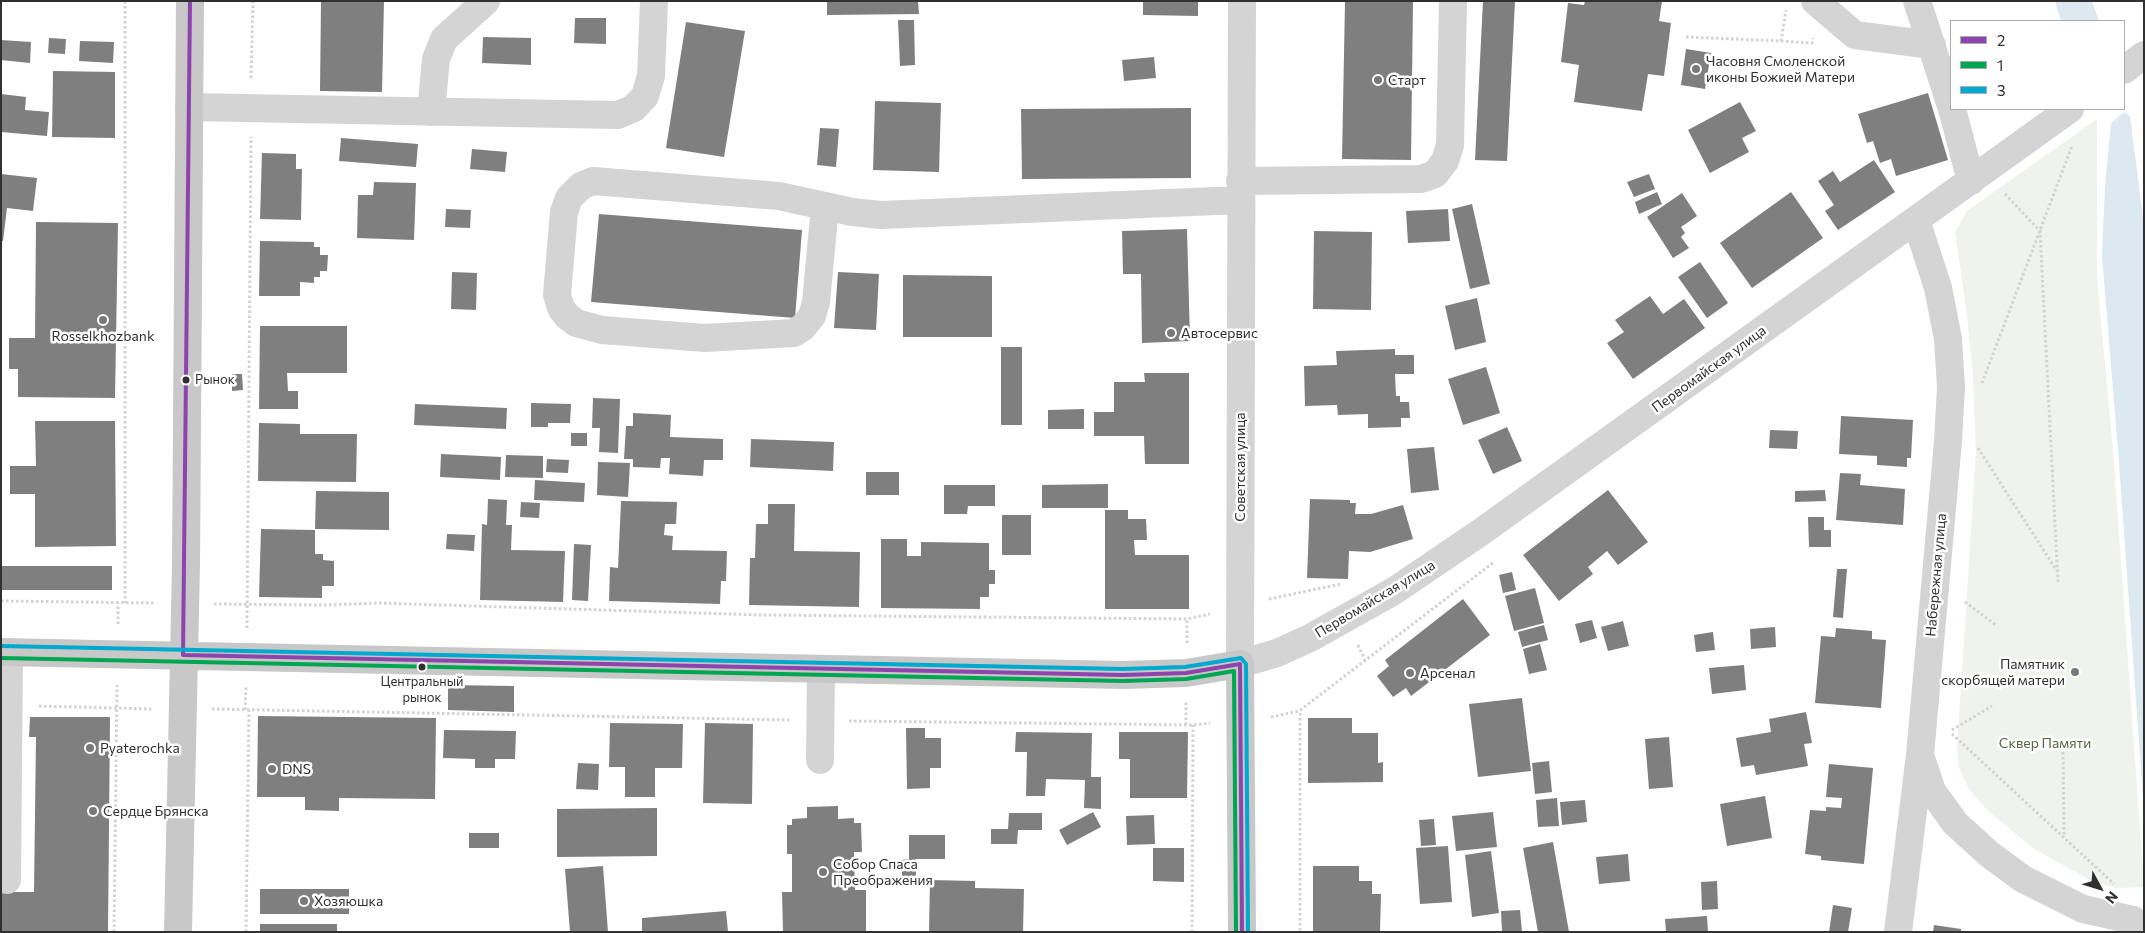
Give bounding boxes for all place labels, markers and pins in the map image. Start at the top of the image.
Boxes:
place label: Часовня Смоленской иконы Божией Матери [1706,53,1855,85]
marker: Часовня Смоленской иконы Божией Матери [1690,63,1702,75]
place label: Старт [1388,72,1426,88]
marker: Старт [1372,74,1384,86]
marker: Rosselkhozbank [97,314,109,326]
place label: Автосервис [1181,325,1258,341]
marker: Автосервис [1165,327,1177,339]
place label: Rosselkhozbank [52,328,154,344]
place label: Рынок [195,372,235,388]
marker: Рынок [181,375,191,385]
place label: Памятник скорбящей матери [1941,656,2065,689]
marker: Центральный рынок [417,662,427,672]
place label: Арсенал [1420,665,1475,681]
marker: Памятник скорбящей матери [2069,666,2081,678]
marker: Арсенал [1404,667,1416,679]
place label: Центральный рынок [380,674,464,705]
place label: Pyaterochka [100,740,180,756]
marker: Pyaterochka [84,742,96,754]
place label: DNS [282,761,311,777]
marker: DNS [266,763,278,775]
place label: Сердце Брянска [103,803,209,819]
marker: Сердце Брянска [87,805,99,817]
place label: Собор Спаса Преображения [833,856,933,889]
marker: Собор Спаса Преображения [817,866,829,878]
place label: Хозяюшка [314,893,383,909]
marker: Хозяюшка [298,895,310,907]

